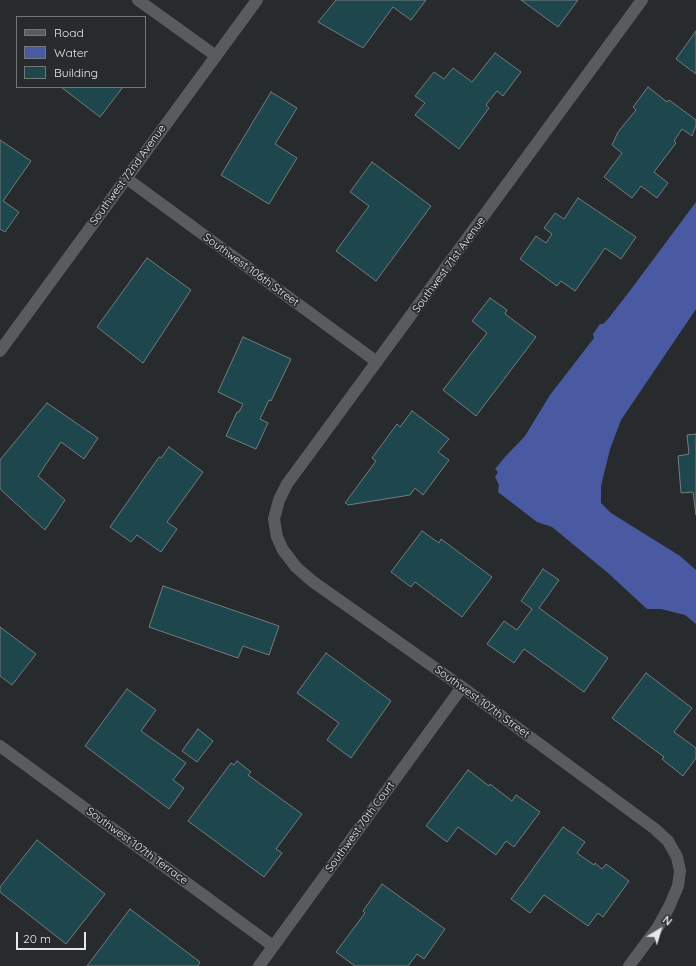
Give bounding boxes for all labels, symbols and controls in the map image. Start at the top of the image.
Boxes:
legend [16,16,146,88]
text: Road [54,25,84,40]
text: Water [54,45,88,60]
text: Building [54,65,98,80]
street label: Southwest 72nd Avenue [87,122,169,228]
street label: Southwest 71st Avenue [410,215,488,315]
street label: Southwest 106th Street [201,231,301,309]
street label: Southwest 107th Street [432,663,532,741]
street label: Southwest 70th Court [323,779,397,875]
street label: Southwest 107th Terrace [84,805,190,887]
north arrow [640,910,680,950]
text: N [660,913,675,929]
scale bar [18,924,88,950]
text: 20 m [23,931,51,946]

